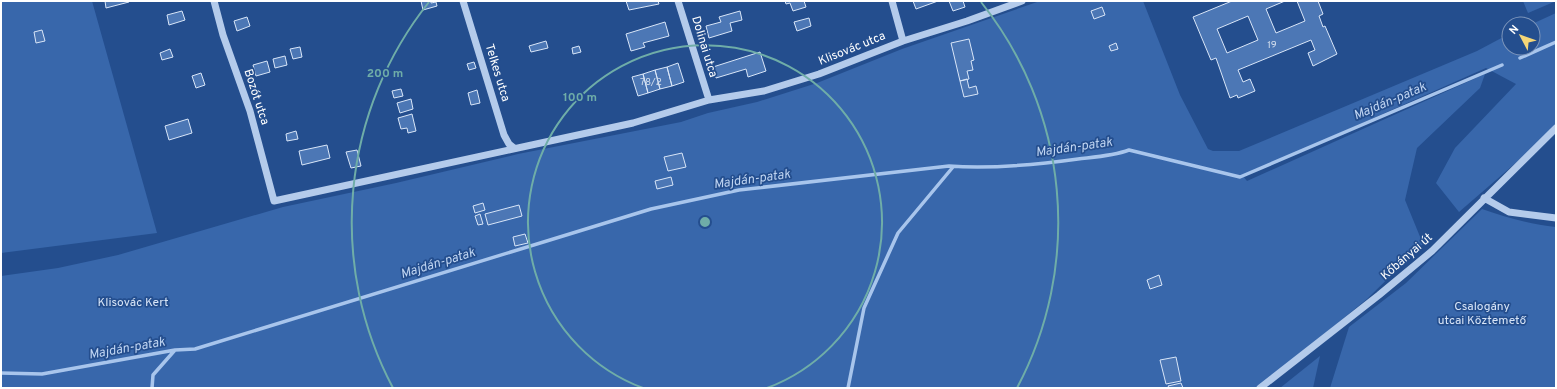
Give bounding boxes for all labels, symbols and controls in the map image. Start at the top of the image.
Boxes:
street label: Dolinai utca [687,14,721,80]
north arrow [1501,16,1541,56]
text: N [1506,23,1522,38]
street label: Klisovác utca [816,28,888,70]
house number: 19 [1267,39,1277,52]
street label: Telkes utca [481,42,513,104]
text: 200 m [367,66,403,82]
street label: Bozót utca [239,67,273,127]
house number: 78/2 [640,76,662,89]
water label: Majdán-patak [1351,79,1429,124]
text: 100 m [563,90,597,106]
water label: Majdán-patak [1035,135,1114,161]
water label: Majdán-patak [713,167,792,193]
centre of rings [698,215,712,229]
street label: Kőbányai út [1378,230,1436,284]
water label: Majdán-patak [399,245,478,283]
park label: Klisovác Kert [97,295,169,311]
park label: Csalogány utcai Köztemető [1438,299,1527,329]
water label: Majdán-patak [88,334,167,364]

